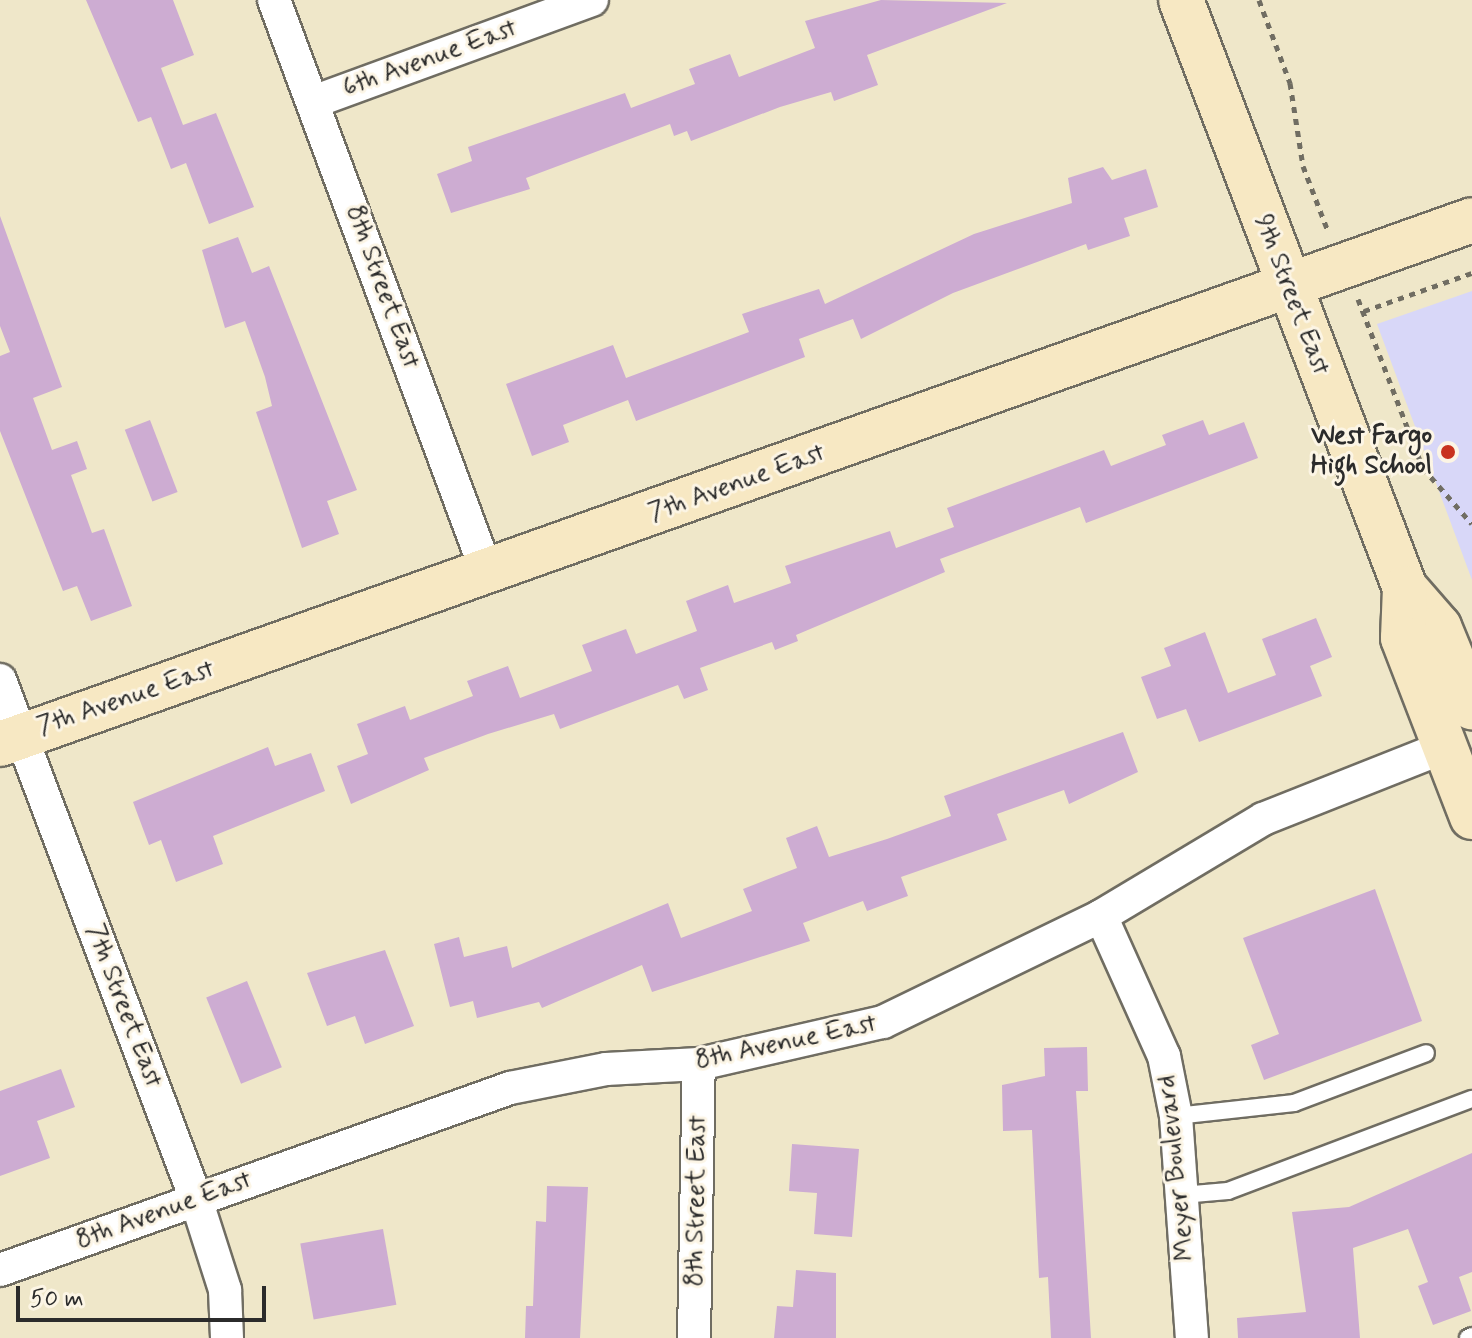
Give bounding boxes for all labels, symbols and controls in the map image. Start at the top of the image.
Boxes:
street label: 6th Avenue East [342,14,518,104]
street label: 8th Street East [338,201,426,373]
street label: 9th Street East [1246,211,1336,379]
place label: West Fargo High School [1311,421,1432,482]
street label: 7th Avenue East [648,439,826,529]
marker: West Fargo High School [1439,443,1457,461]
street label: 7th Avenue East [36,655,216,743]
street label: 7th Street East [78,920,168,1092]
street label: 8th Avenue East [696,1009,876,1077]
street label: Meyer Boulevard [1152,1075,1202,1261]
street label: 8th Street East [680,1115,714,1287]
street label: 8th Avenue East [75,1166,253,1256]
scale bar [20,1270,270,1320]
text: 50 m [30,1284,84,1315]

